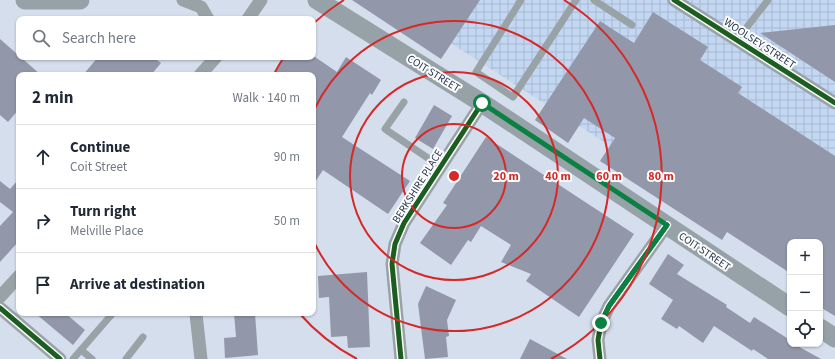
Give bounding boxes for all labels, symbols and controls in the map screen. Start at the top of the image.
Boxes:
street label: WOOLSEY STREET [721,15,799,72]
search box [16,16,316,60]
icon: search [30,27,52,49]
text: Search here [62,28,136,49]
street label: COIT STREET [405,51,463,96]
text: 2 min [32,86,73,110]
text: Walk · 140 m [232,89,300,107]
route start [473,94,491,112]
text: Continue [70,137,130,158]
icon: ahead [32,146,54,168]
street label: BERKSHIRE PLACE [389,146,446,226]
text: 90 m [274,148,300,166]
text: Coit Street [70,158,127,176]
text: 20 m [493,168,519,185]
text: 40 m [545,168,571,185]
text: 60 m [596,168,622,185]
text: 80 m [648,168,674,185]
centre of rings [447,169,461,183]
text: Turn right [70,201,136,222]
icon: right [32,210,54,232]
text: 50 m [274,212,300,230]
text: Melville Place [70,222,144,240]
street label: COIT STREET [676,229,734,274]
map controls [787,239,823,347]
button: + [787,239,823,275]
icon: arrive [32,274,54,296]
text: Arrive at destination [70,274,205,295]
button: − [787,275,823,311]
button: locate [787,311,823,347]
route end [592,314,610,332]

